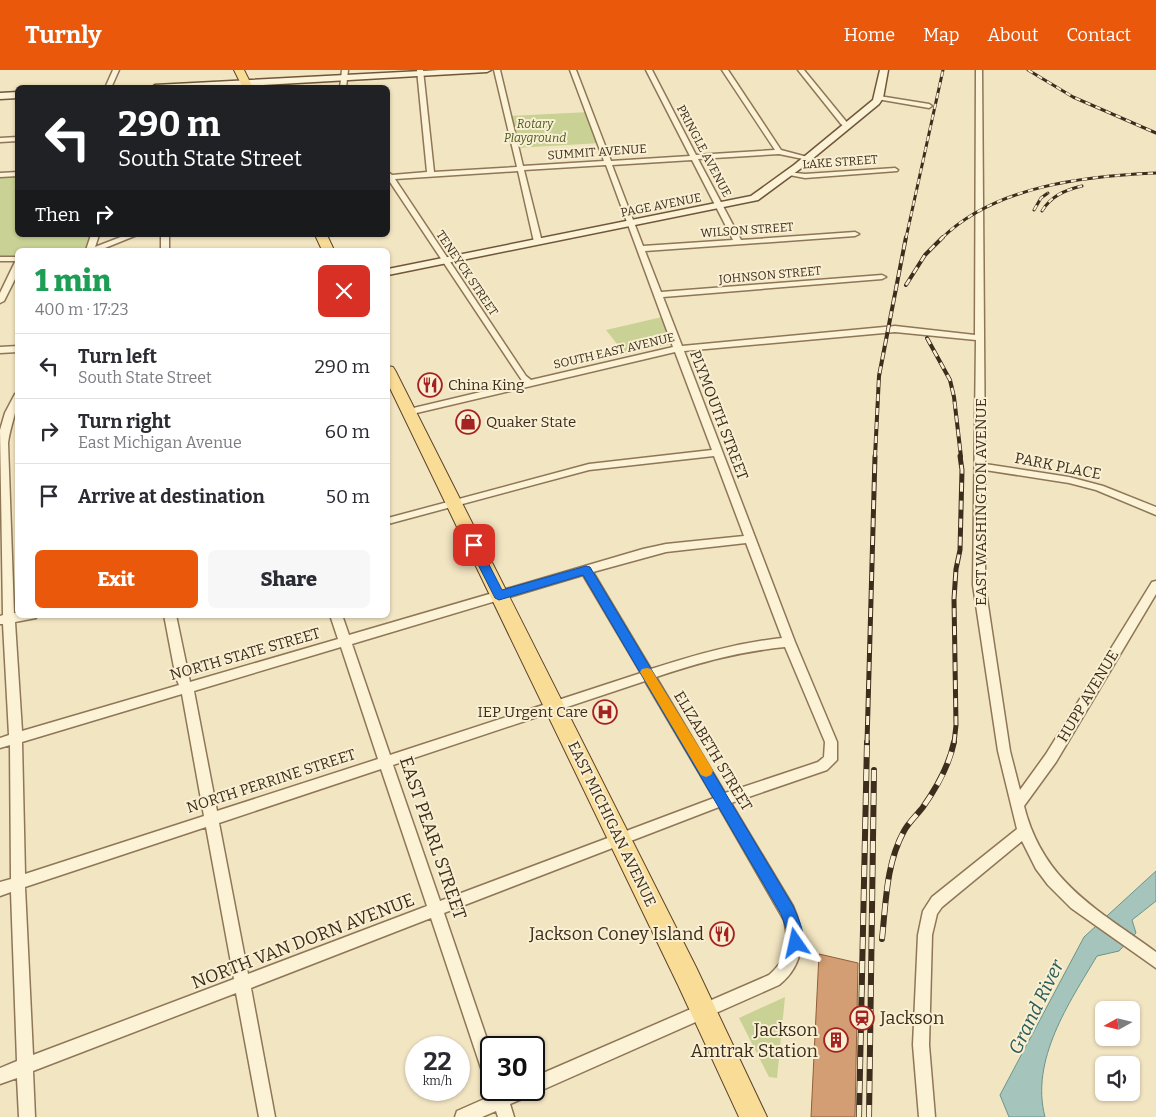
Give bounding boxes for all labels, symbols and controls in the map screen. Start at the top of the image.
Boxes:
text: Turnly [25,21,102,49]
text: Home [844,24,895,46]
text: Map [923,24,959,46]
text: About [987,24,1038,46]
text: Contact [1066,24,1131,46]
street label: PRINGLE AVENUE [674,102,734,200]
text: 290 m [118,103,220,145]
icon: left [35,105,100,170]
park label: Rotary Playground [504,117,566,145]
street label: SUMMIT AVENUE [547,142,647,162]
text: South State Street [118,145,302,172]
street label: LAKE STREET [802,152,878,172]
street label: PAGE AVENUE [619,190,703,220]
icon: right [90,200,118,228]
text: Then [35,203,80,226]
street label: WILSON STREET [700,220,794,240]
street label: TENEYCK STREET [433,228,501,318]
text: 1 min [35,263,111,299]
street label: JOHNSON STREET [717,264,822,287]
button: close [318,265,370,317]
text: 400 m · 17:23 [35,300,129,319]
street label: SOUTH EAST AVENUE [552,330,676,372]
text: Turn left [78,345,157,368]
street label: PLYMOUTH STREET [686,348,752,483]
icon: left [35,352,63,380]
text: 290 m [314,355,370,378]
text: South State Street [78,368,212,387]
restaurant icon: China King [417,372,443,398]
place label: China King [448,376,524,394]
street label: EAST WASHINGTON AVENUE [972,398,990,606]
shop icon: Quaker State [455,409,481,435]
text: Turn right [78,410,171,433]
place label: Quaker State [486,413,576,431]
icon: right [35,417,63,445]
text: 60 m [325,420,370,443]
text: East Michigan Avenue [78,433,242,452]
street label: PARK PLACE [1013,449,1103,483]
icon: arrive [35,482,63,510]
text: Arrive at destination [78,485,265,508]
text: 50 m [326,485,370,508]
pin [453,524,495,566]
icon: arrive [460,531,488,559]
button: Exit [35,550,198,608]
button: Share [208,550,370,608]
street label: NORTH STATE STREET [168,624,323,684]
street label: HUPP AVENUE [1053,647,1123,745]
street label: ELIZABETH STREET [670,688,756,814]
hospital icon: IEP Urgent Care [592,699,618,725]
place label: IEP Urgent Care [478,703,588,721]
street label: EAST MICHIGAN AVENUE [564,738,660,910]
street label: NORTH PERRINE STREET [184,745,358,817]
street label: EAST PEARL STREET [395,754,471,923]
street label: NORTH VAN DORN AVENUE [188,888,418,994]
position arrow [769,916,821,968]
restaurant icon: Jackson Coney Island [709,921,735,947]
place label: Jackson Coney Island [528,923,704,945]
water label: Grand River [1003,955,1069,1058]
north arrow [1095,1001,1140,1046]
map controls [1095,1001,1140,1101]
station icon: Jackson [849,1005,875,1031]
place label: Jackson [879,1007,945,1029]
place label: Jackson Amtrak Station [691,1019,819,1062]
building icon: Jackson Amtrak Station [823,1027,849,1053]
speed limit sign: 30 [480,1036,545,1101]
text: 22 [423,1047,452,1077]
button: sound [1095,1056,1140,1101]
text: km/h [423,1074,452,1088]

